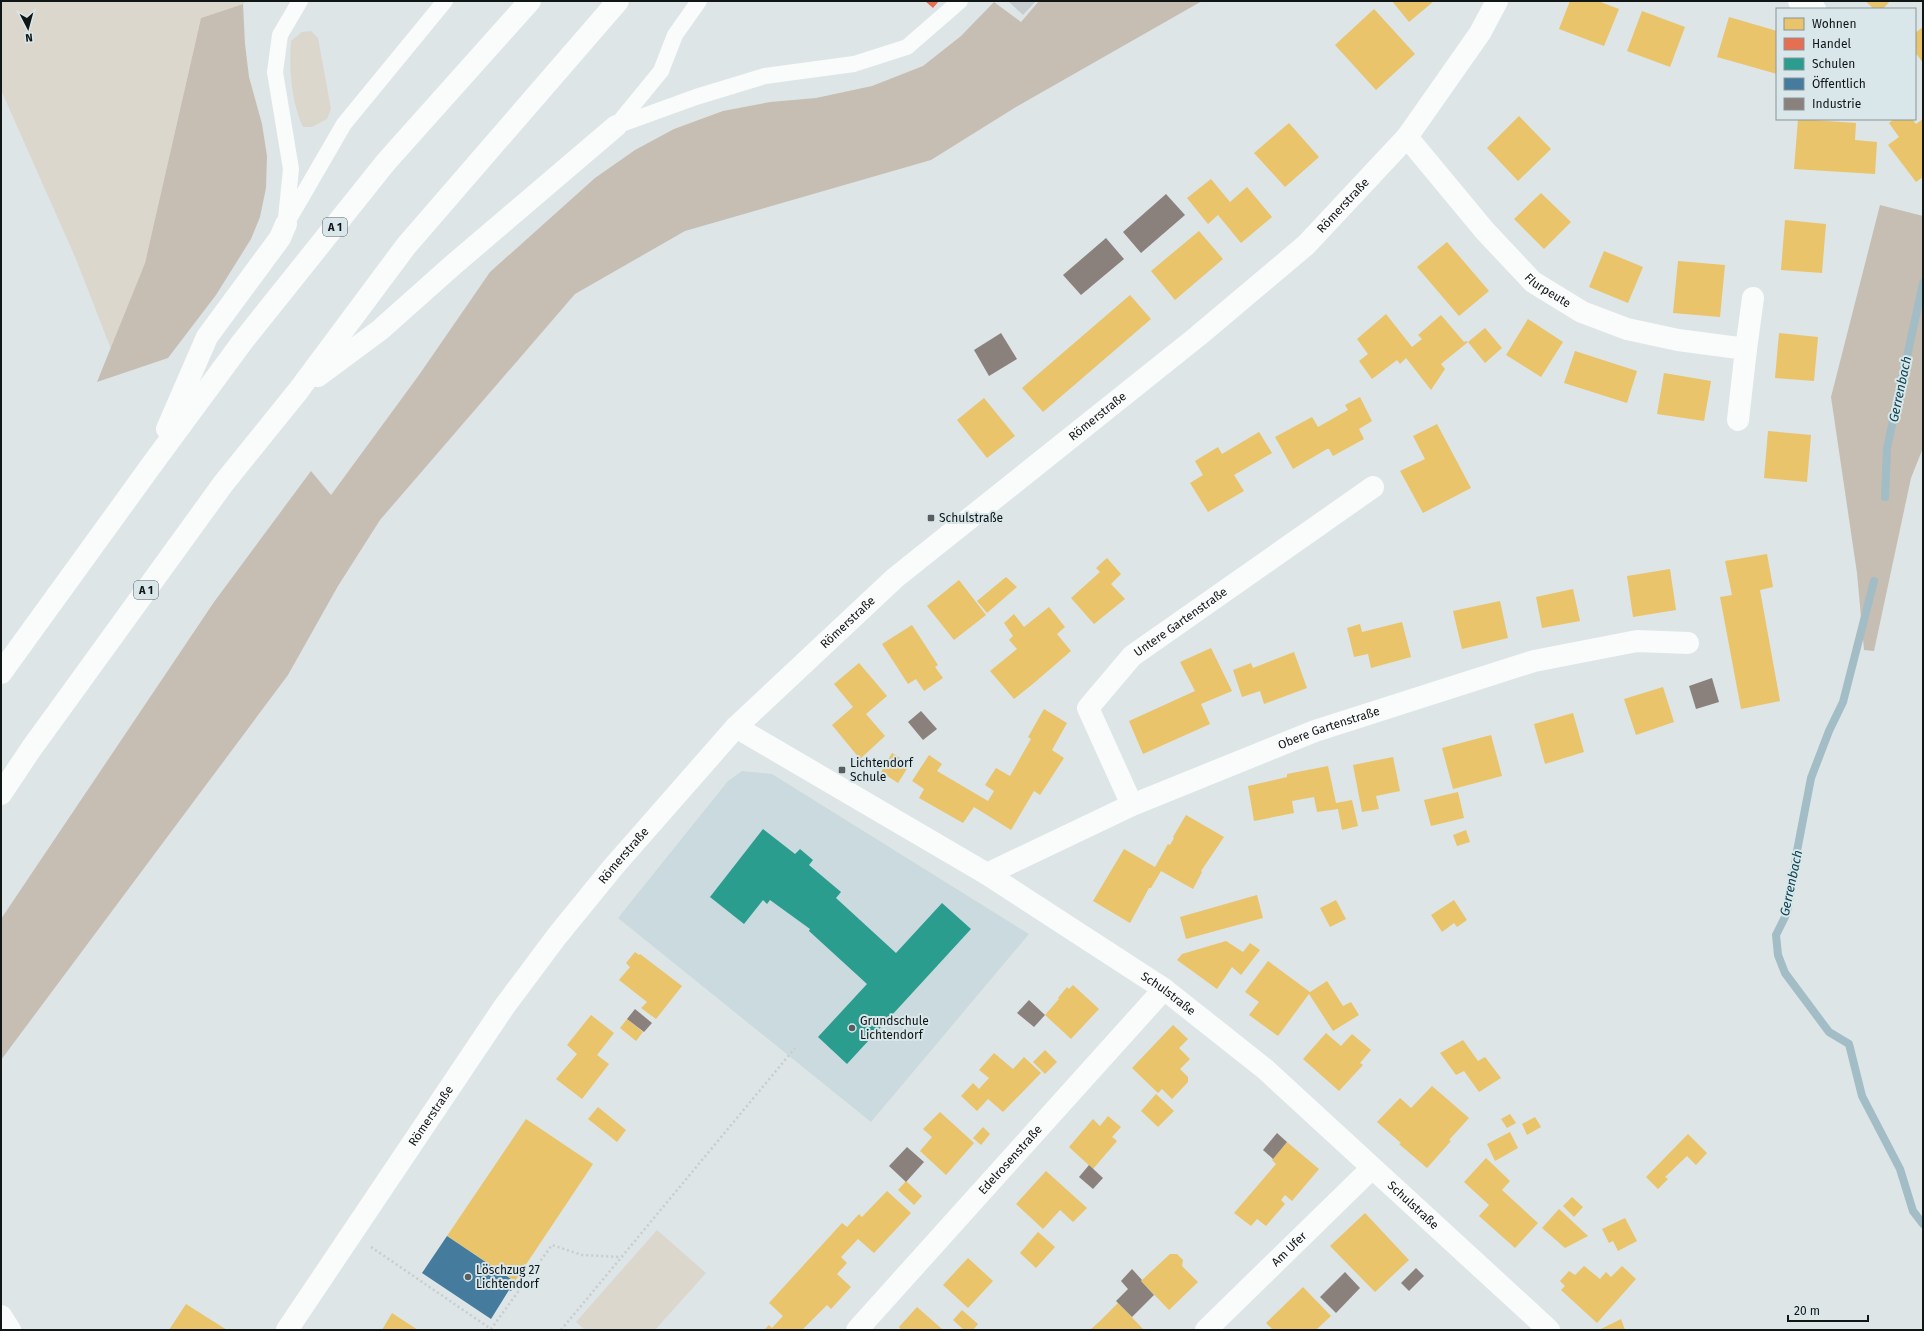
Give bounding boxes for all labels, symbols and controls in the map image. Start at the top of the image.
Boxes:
north arrow [8,8,48,48]
legend [1776,8,1916,120]
text: Wohnen [1812,17,1856,31]
text: N [25,31,33,44]
text: Handel [1812,37,1851,51]
text: Schulen [1812,57,1855,71]
text: Öffentlich [1812,75,1866,91]
text: Industrie [1812,97,1861,111]
street label: Römerstraße [1314,175,1372,236]
road number: A 1 [323,218,347,236]
street label: Flurpeute [1522,270,1573,310]
water label: Gerrenbach [1886,355,1914,423]
street label: Römerstraße [1066,389,1129,444]
place label: Schulstraße [939,511,1003,525]
marker: Schulstraße [926,513,936,523]
road number: A 1 [134,581,158,599]
street label: Untere Gartenstraße [1131,584,1230,659]
street label: Römerstraße [817,593,878,651]
street label: Obere Gartenstraße [1276,704,1381,752]
place label: Lichtendorf Schule [850,756,914,784]
marker: Lichtendorf Schule [837,765,847,775]
street label: Römerstraße [595,825,652,887]
water label: Gerrenbach [1777,849,1805,917]
street label: Schulstraße [1138,969,1198,1018]
place label: Grundschule Lichtendorf [860,1014,929,1042]
marker: Grundschule Lichtendorf [847,1023,857,1033]
street label: Römerstraße [406,1083,456,1149]
street label: Edelrosenstraße [975,1122,1045,1197]
street label: Schulstraße [1385,1178,1442,1232]
street label: Am Ufer [1269,1229,1310,1269]
place label: Löschzug 27 Lichtendorf [476,1263,540,1291]
marker: Löschzug 27 Lichtendorf [463,1272,473,1282]
scale bar [1788,1297,1868,1323]
text: 20 m [1794,1304,1820,1318]

